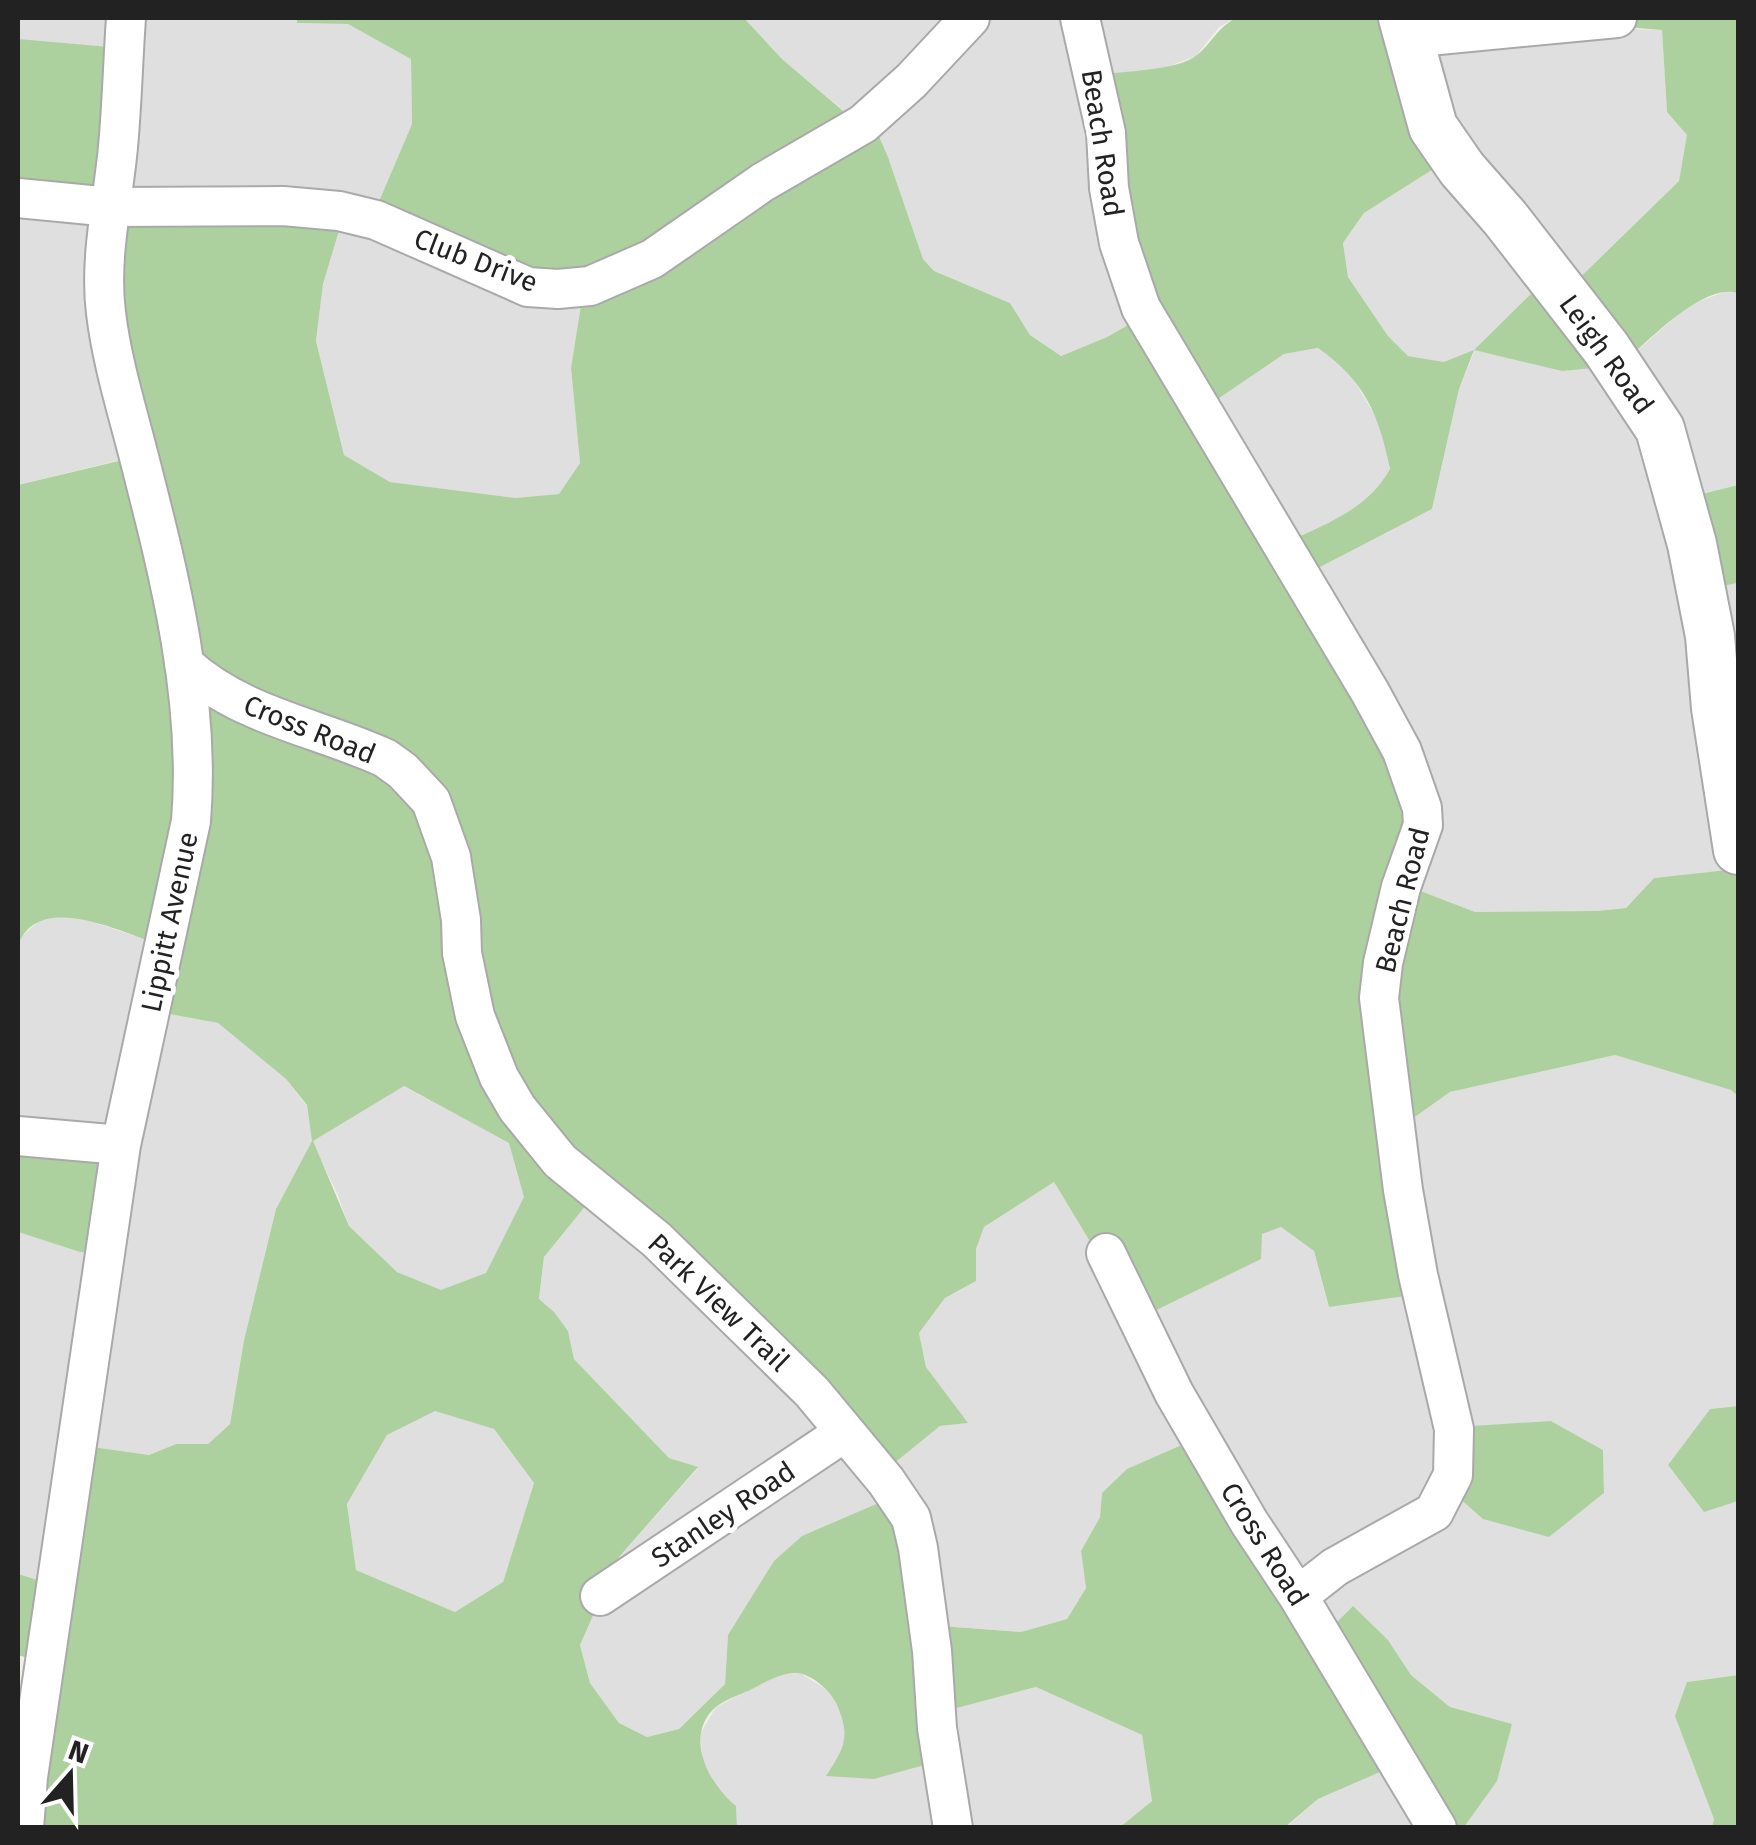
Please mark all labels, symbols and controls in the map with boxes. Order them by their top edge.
street label: Beach Road [1075,67,1130,219]
street label: Club Drive [409,222,542,299]
street label: Leigh Road [1552,288,1661,420]
street label: Cross Road [239,688,381,771]
street label: Beach Road [1368,824,1437,976]
street label: Lippitt Avenue [134,829,205,1015]
street label: Park View Trail [641,1227,796,1378]
street label: Stanley Road [645,1454,801,1574]
street label: Cross Road [1214,1476,1316,1612]
north arrow [20,1725,120,1825]
text: N [64,1733,93,1771]

